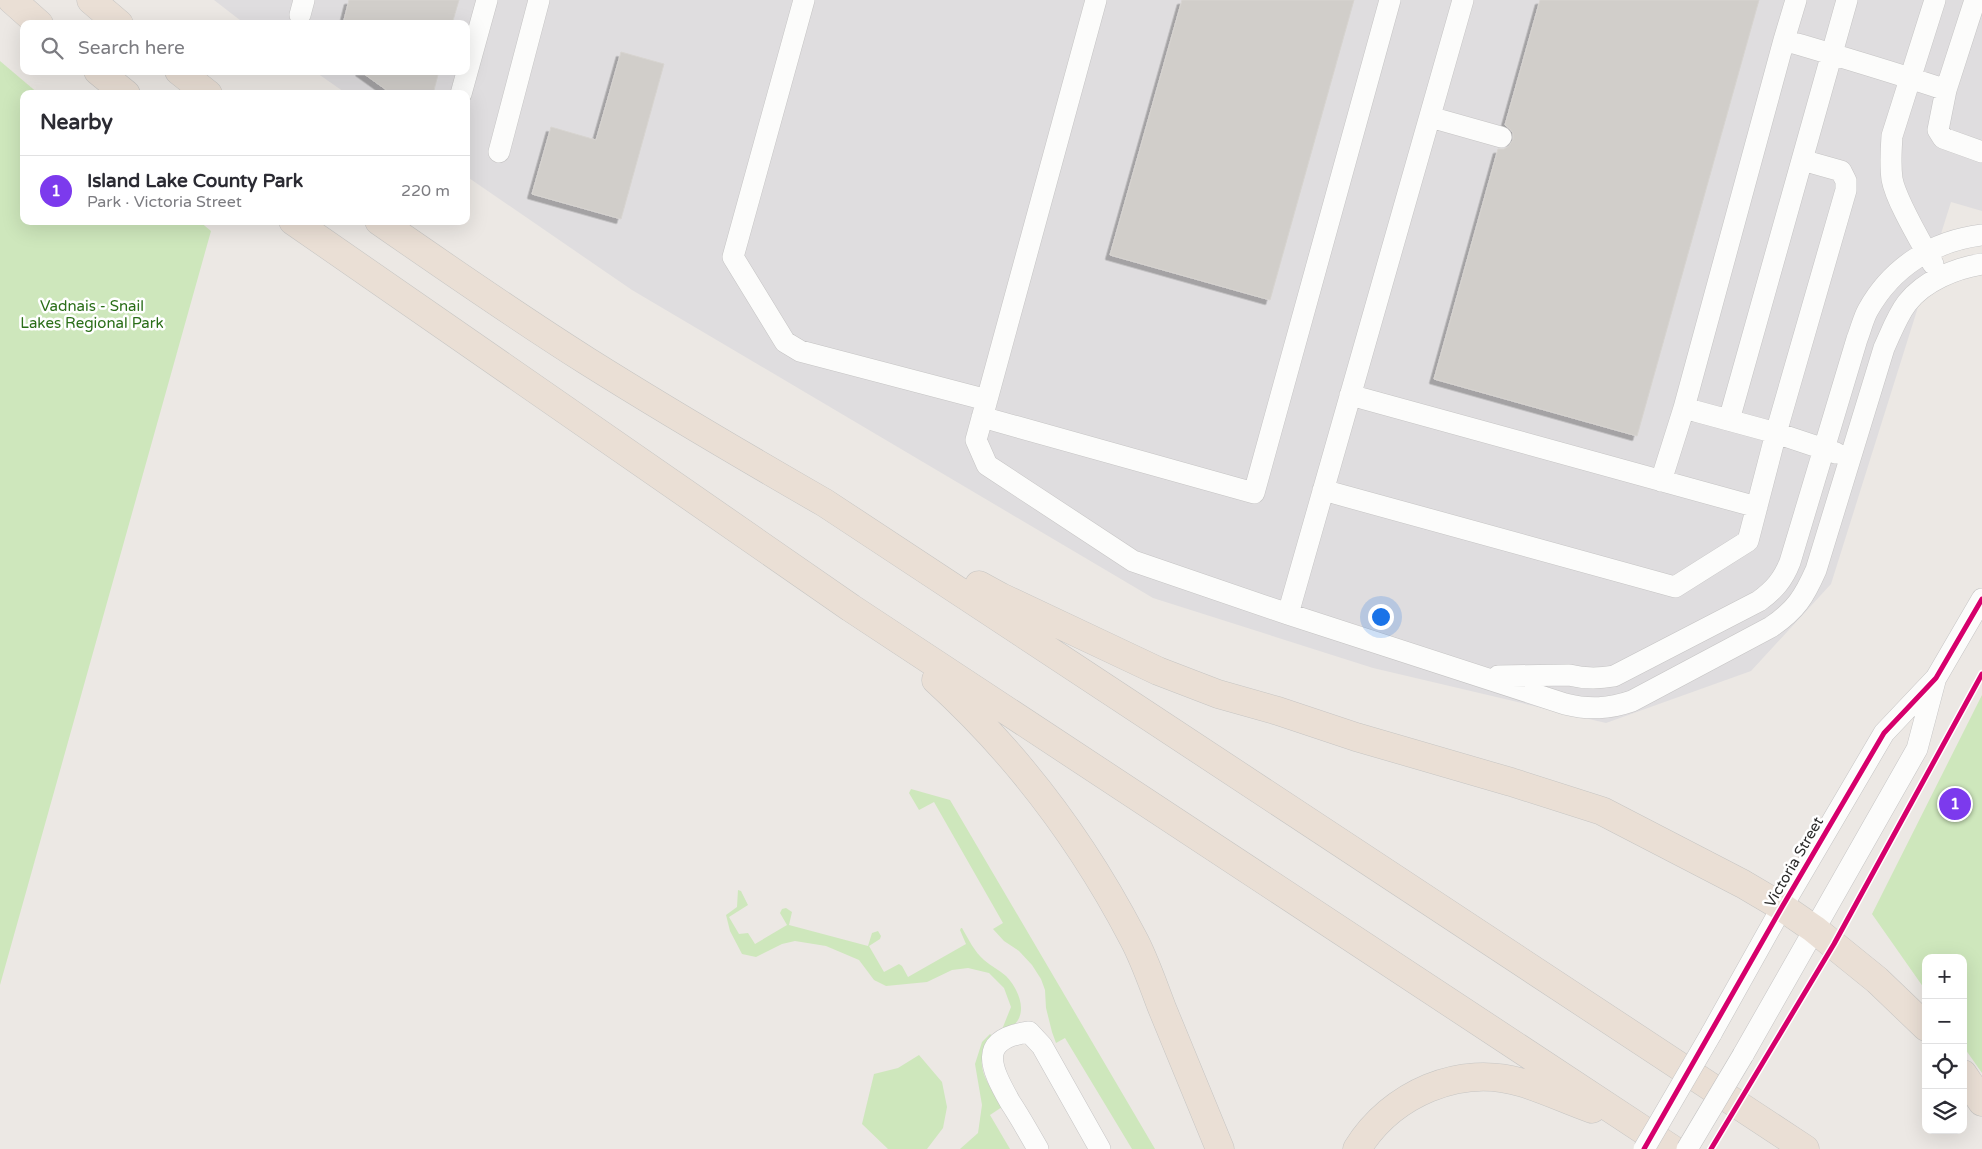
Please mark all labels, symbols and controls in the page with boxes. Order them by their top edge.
search box [20,20,470,75]
icon: search [38,34,66,62]
text: Search here [78,37,185,59]
text: Nearby [40,110,113,135]
text: Island Lake County Park [87,170,303,192]
text: 1 [51,181,61,201]
text: 220 m [401,181,450,201]
text: Park · Victoria Street [87,192,242,212]
park label: Vadnais - Snail Lakes Regional Park [20,297,164,332]
your location [1368,604,1394,630]
pin: 1 [1939,785,1971,823]
street label: Victoria Street [1761,813,1827,910]
map controls [1922,954,1967,1134]
button: + [1922,954,1967,999]
button: − [1922,999,1967,1044]
button: locate [1922,1044,1967,1089]
button: layers [1922,1089,1967,1134]

